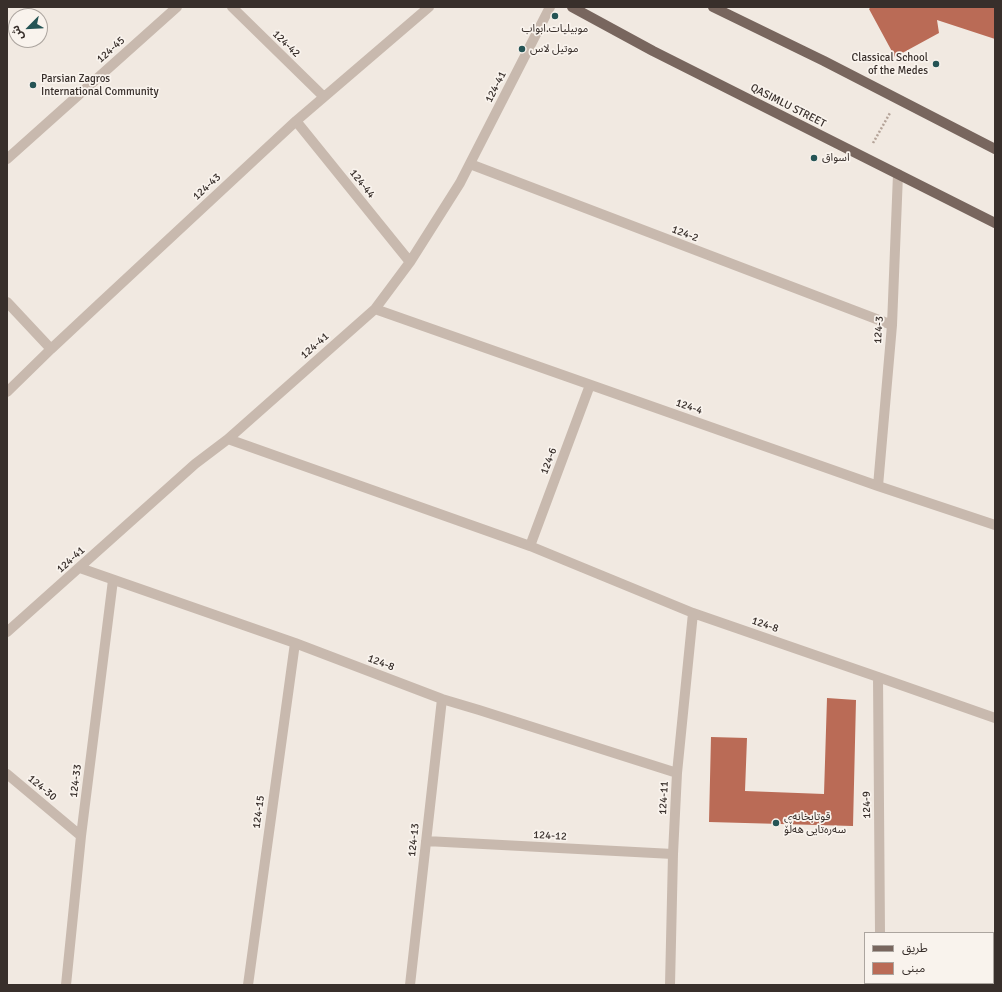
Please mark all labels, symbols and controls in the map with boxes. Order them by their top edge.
north arrow [8,8,48,48]
marker: موبيليات.ابواب [550,11,560,21]
place label: موبيليات.ابواب [522,22,588,36]
text: ش [8,23,27,42]
street label: 124-42 [269,28,303,60]
street label: 124-45 [94,34,128,66]
place label: موتيل لاس [530,42,579,56]
marker: موتيل لاس [517,44,527,54]
place label: Classical School of the Medes [852,51,928,77]
marker: Classical School of the Medes [931,59,941,69]
street label: 124-41 [483,69,509,105]
place label: Parsian Zagros International Community [41,72,159,98]
marker: Parsian Zagros International Community [28,80,38,90]
street label: QASIMLU STREET [748,81,828,131]
place label: اسواق [822,151,850,165]
marker: اسواق [809,153,819,163]
street label: 124-44 [346,167,378,201]
street label: 124-43 [190,171,224,203]
street label: 124-2 [670,223,700,245]
street label: 124-3 [871,316,887,344]
street label: 124-41 [298,330,332,362]
street label: 124-4 [674,396,704,418]
street label: 124-6 [538,446,560,476]
street label: 124-41 [54,544,88,576]
street label: 124-8 [750,614,780,636]
street label: 124-8 [366,652,396,674]
street label: 124-33 [67,764,85,798]
street label: 124-30 [25,772,59,804]
street label: 124-11 [657,781,671,815]
street label: 124-9 [860,791,874,819]
street label: 124-15 [250,794,268,830]
place label: قوتابخانەی سەرەتایی هەڵۆ [784,810,846,836]
marker: قوتابخانەی سەرەتایی هەڵۆ [771,818,781,828]
street label: 124-13 [406,823,422,857]
street label: 124-12 [533,829,567,843]
legend [864,932,994,984]
text: طريق [902,941,928,956]
text: مبنى [902,961,925,976]

